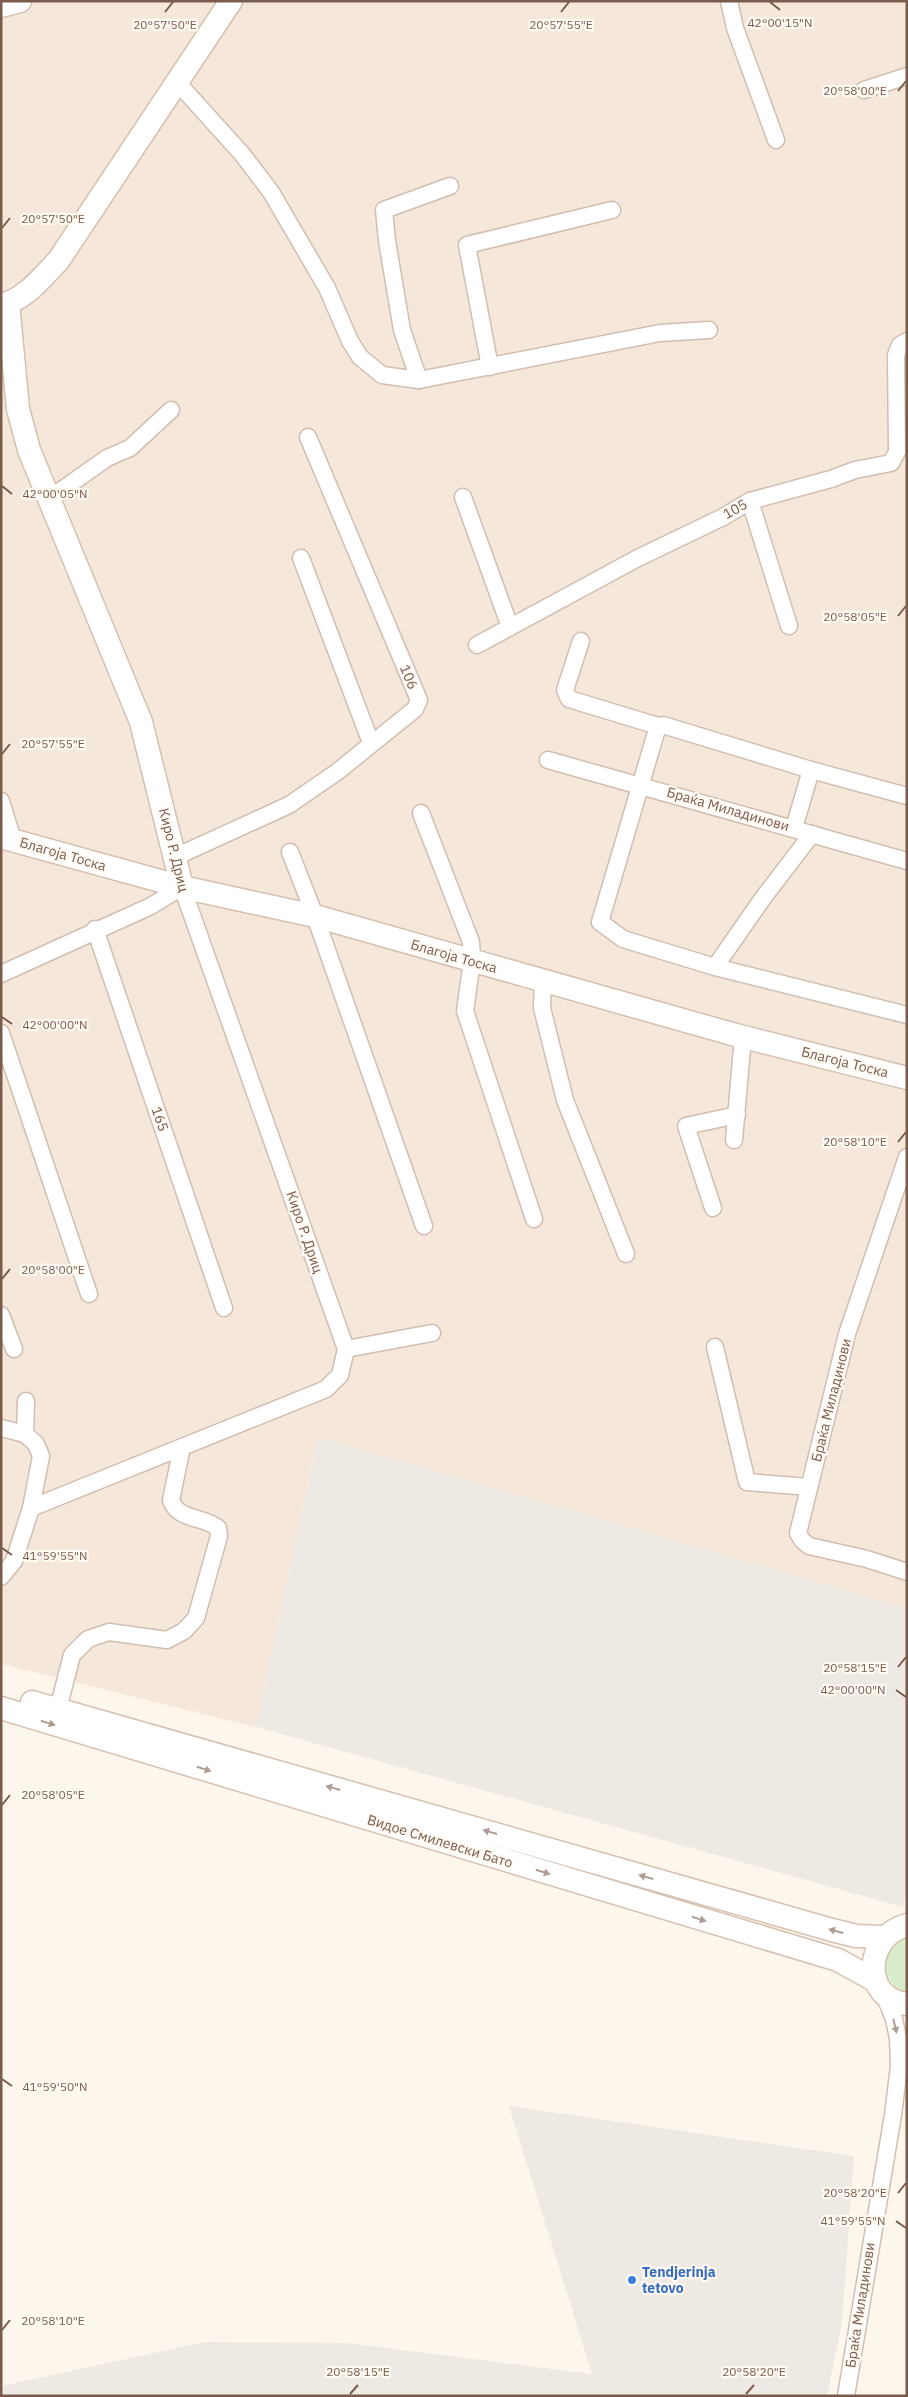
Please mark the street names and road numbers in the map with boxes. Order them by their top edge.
street label: 105 [720,495,750,523]
street label: 106 [396,662,422,692]
street label: Браќа Миладинови [665,783,791,835]
street label: Киро Р. Дриц [155,806,193,894]
street label: Благоја Тоска [18,833,109,875]
street label: Благоја Тоска [409,935,500,977]
street label: Благоја Тоска [800,1042,891,1082]
street label: 165 [147,1104,173,1134]
street label: Киро Р. Дриц [283,1189,328,1276]
street label: Браќа Миладинови [807,1336,855,1464]
street label: Видое Смилевски Бато [365,1810,515,1872]
street label: Браќа Миладинови [841,2241,879,2369]

